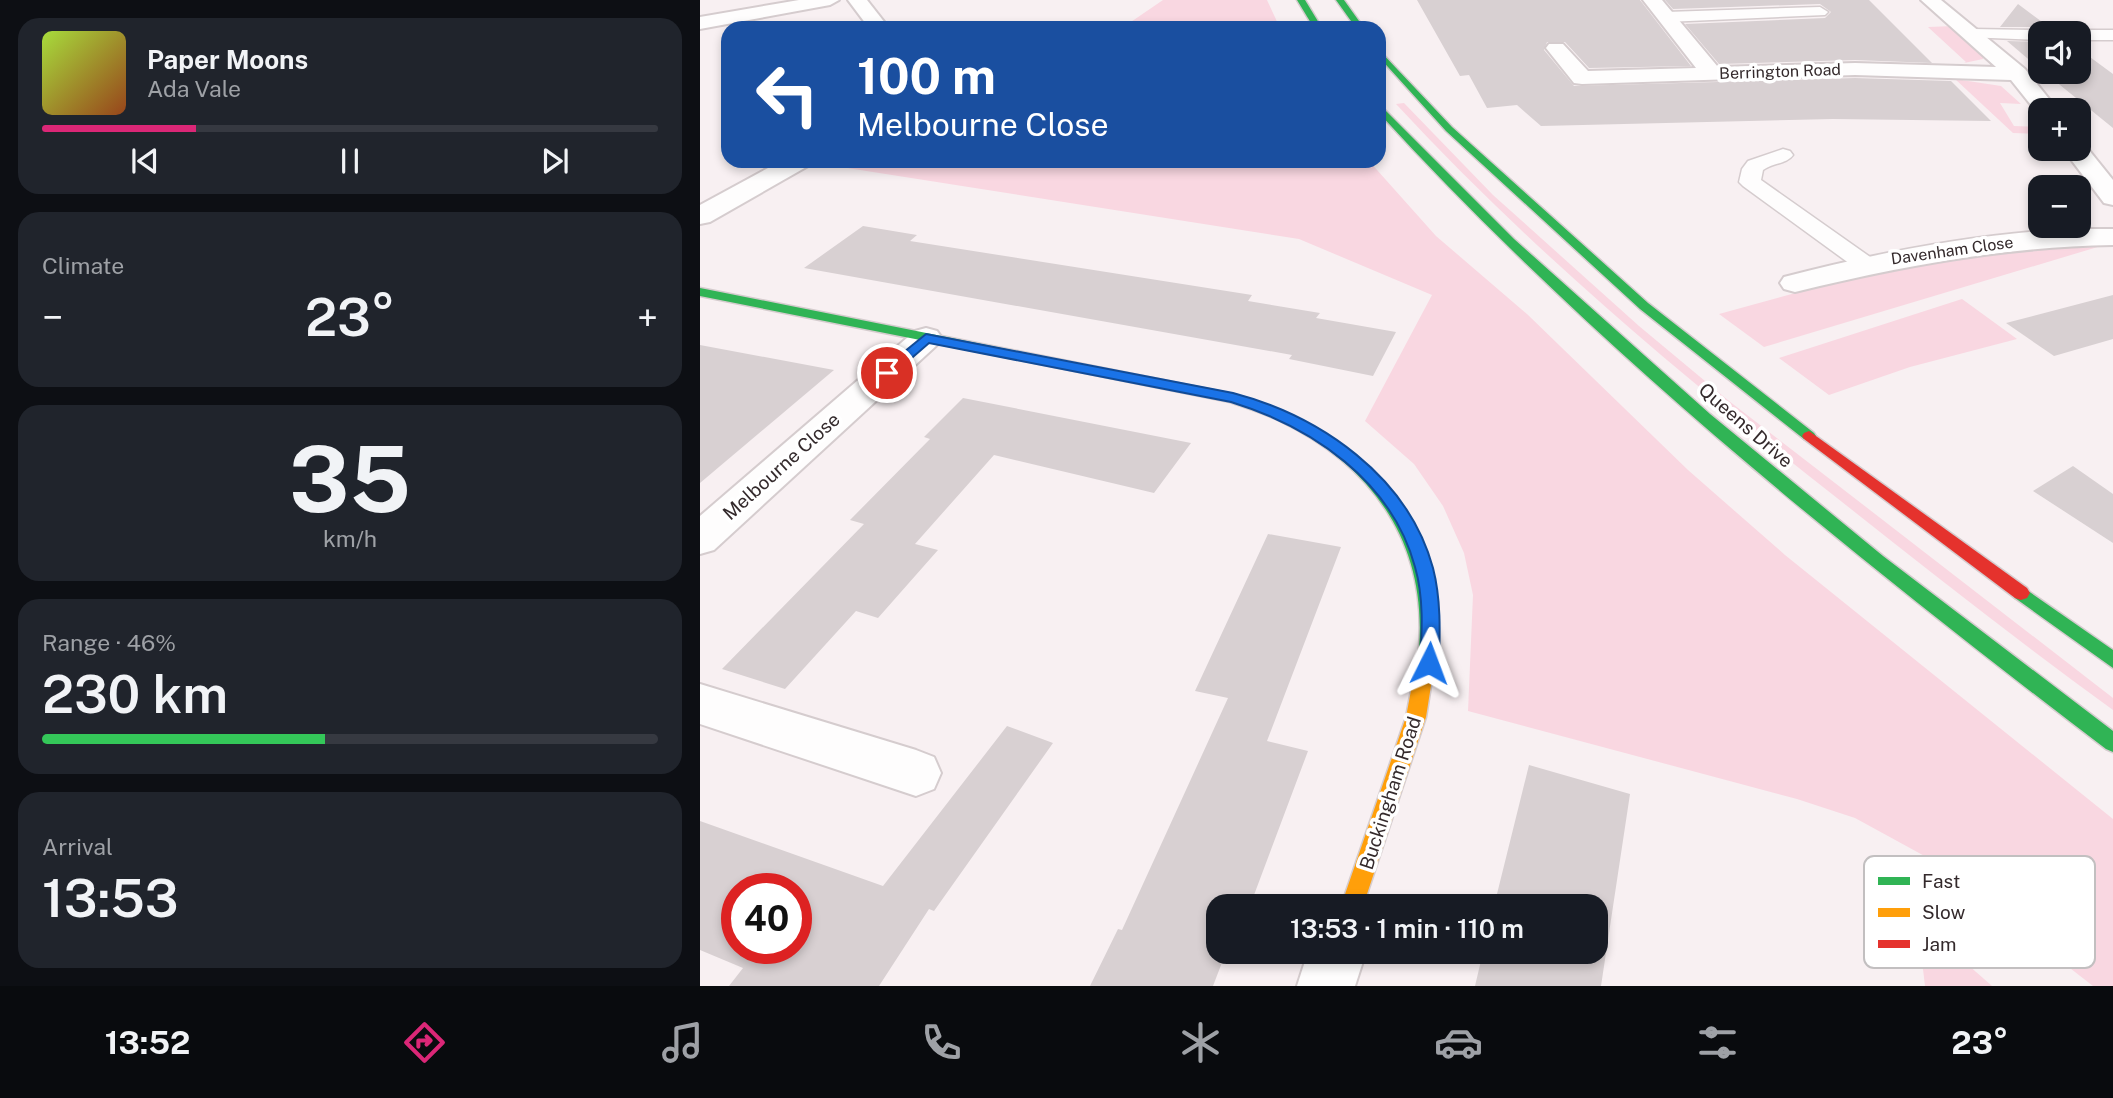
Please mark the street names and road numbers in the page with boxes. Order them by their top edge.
street label: Berrington Road [1719,60,1841,83]
street label: Davenham Close [1890,233,2014,268]
street label: Queens Drive [1695,378,1797,472]
street label: Melbourne Close [718,408,844,524]
street label: Buckingham Road [1355,714,1425,872]

